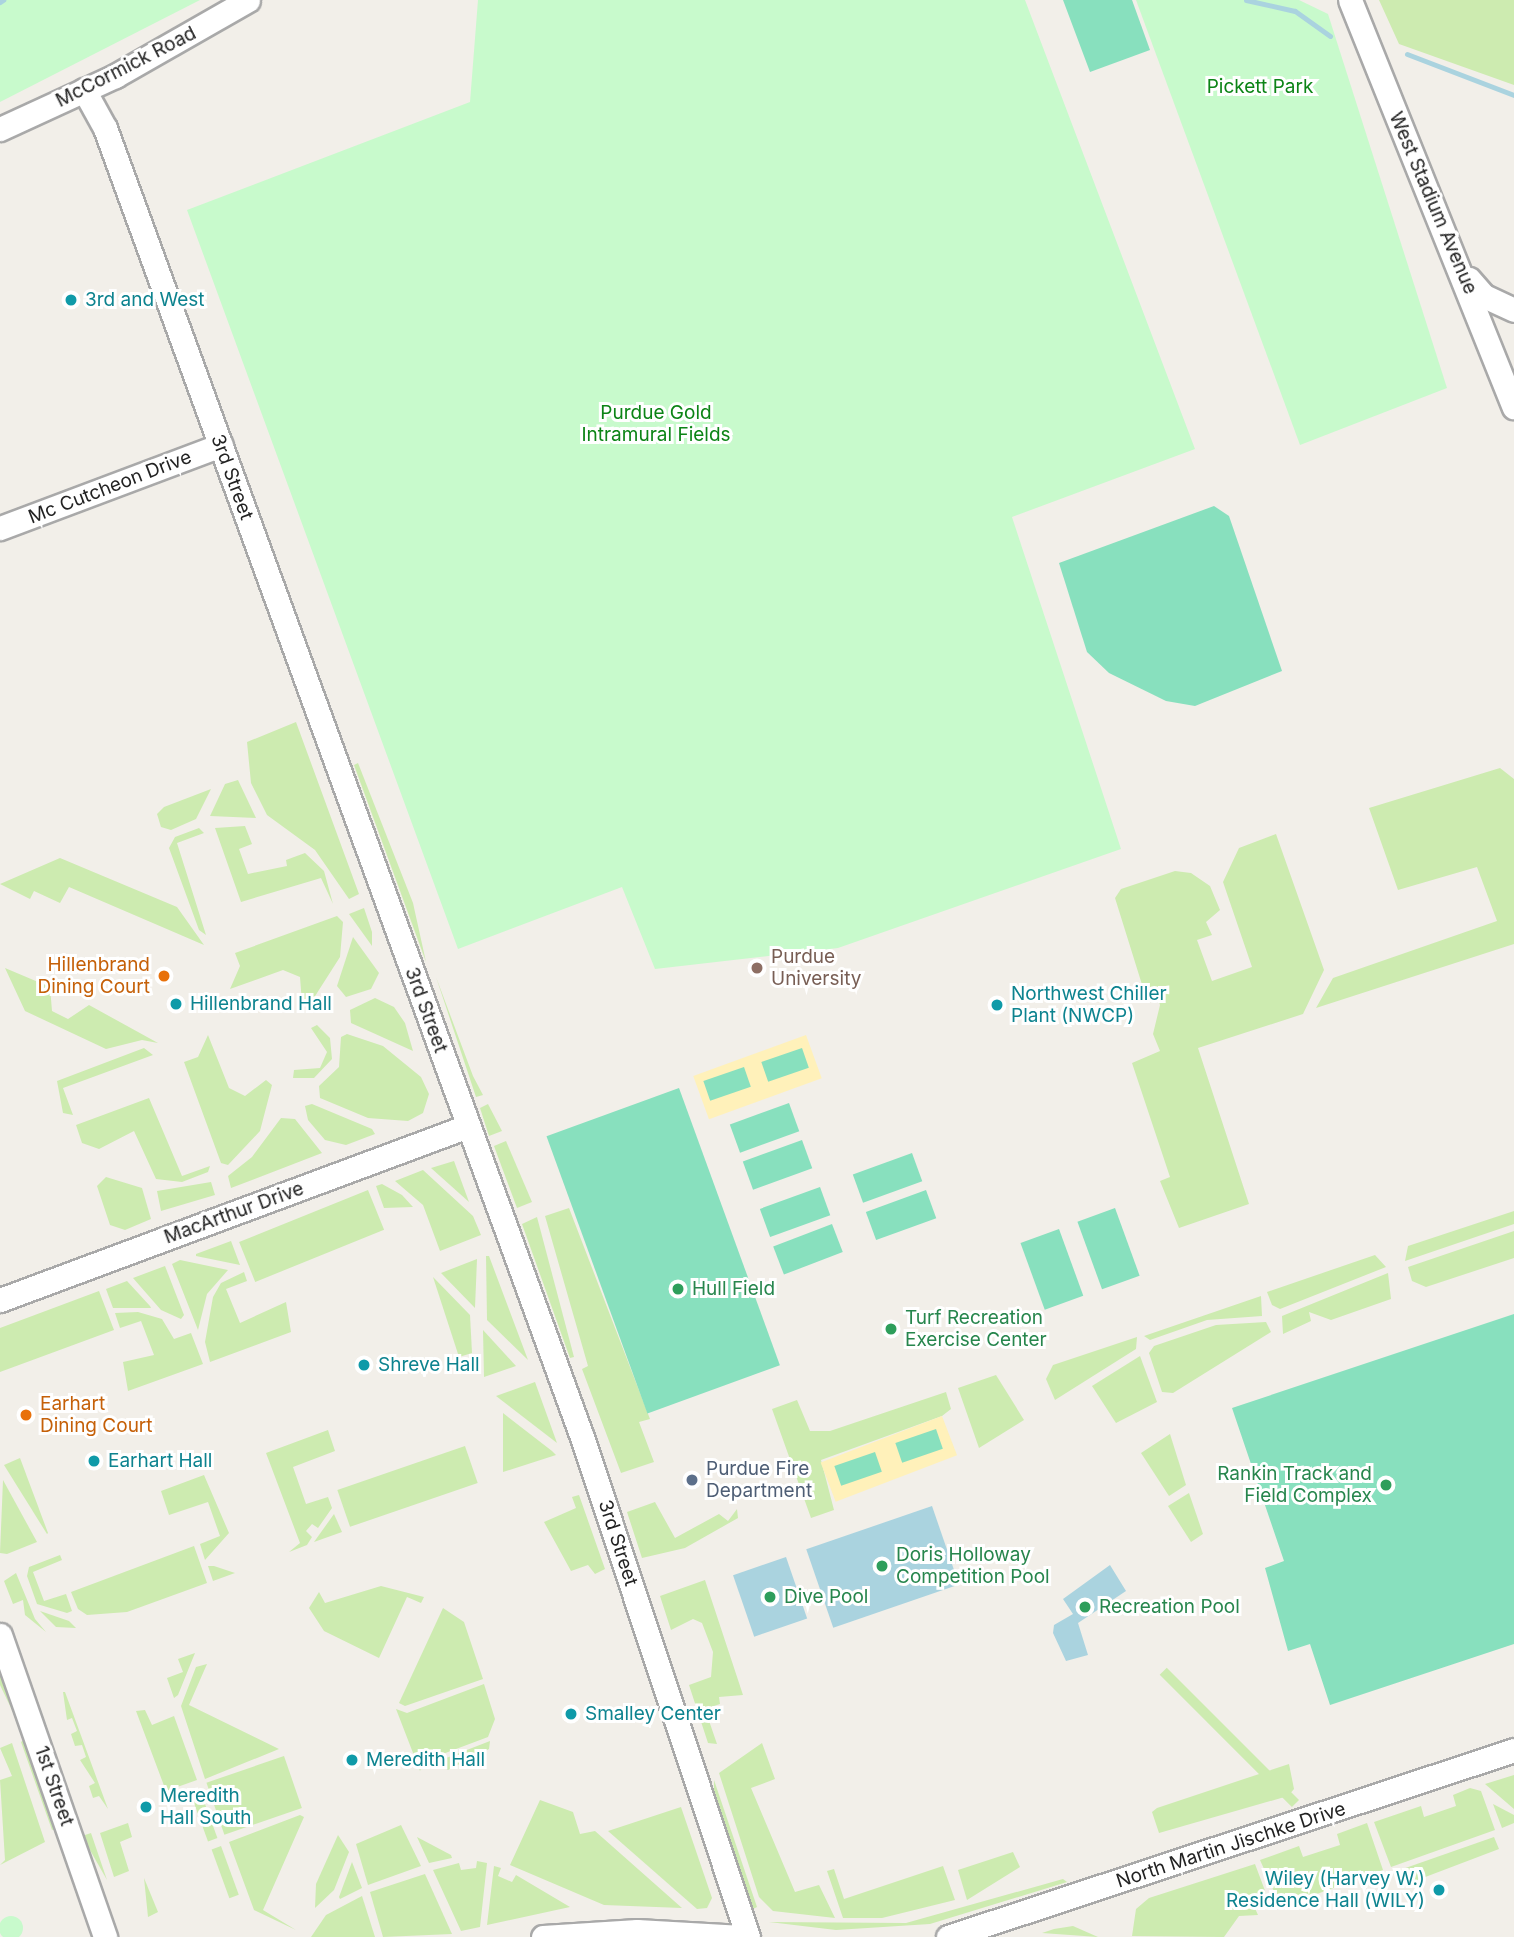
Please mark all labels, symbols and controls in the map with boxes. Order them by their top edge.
street label: McCormick Road [52,22,200,112]
park label: Pickett Park [1207,76,1313,98]
street label: West Stadium Avenue [1384,108,1482,298]
place label: 3rd and West [85,289,205,311]
marker: 3rd and West [63,292,79,308]
park label: Purdue Gold Intramural Fields [581,402,731,446]
street label: 3rd Street [206,431,258,523]
street label: Mc Cutcheon Drive [25,445,195,529]
place label: Purdue University [771,946,861,990]
place label: Hillenbrand Dining Court [37,954,150,998]
marker: Purdue University [749,960,765,976]
street label: 3rd Street [400,964,452,1056]
marker: Hillenbrand Dining Court [156,968,172,984]
place label: Northwest Chiller Plant (NWCP) [1011,983,1167,1027]
place label: Hillenbrand Hall [190,993,332,1015]
marker: Hillenbrand Hall [168,996,184,1012]
marker: Northwest Chiller Plant (NWCP) [989,997,1005,1013]
street label: MacArthur Drive [161,1177,307,1249]
place label: Hull Field [692,1278,775,1300]
marker: Hull Field [670,1281,686,1297]
place label: Turf Recreation Exercise Center [905,1307,1047,1351]
marker: Turf Recreation Exercise Center [883,1321,899,1337]
place label: Shreve Hall [378,1354,480,1376]
marker: Shreve Hall [356,1357,372,1373]
place label: Earhart Dining Court [40,1393,153,1437]
marker: Earhart Dining Court [18,1407,34,1423]
place label: Earhart Hall [108,1450,212,1472]
marker: Earhart Hall [86,1453,102,1469]
place label: Purdue Fire Department [706,1458,812,1502]
place label: Rankin Track and Field Complex [1217,1463,1372,1507]
marker: Purdue Fire Department [684,1472,700,1488]
marker: Rankin Track and Field Complex [1378,1477,1394,1493]
street label: 3rd Street [593,1497,643,1589]
place label: Doris Holloway Competition Pool [896,1544,1050,1588]
marker: Doris Holloway Competition Pool [874,1558,890,1574]
place label: Dive Pool [784,1586,868,1608]
marker: Dive Pool [762,1589,778,1605]
place label: Recreation Pool [1099,1596,1240,1618]
marker: Recreation Pool [1077,1599,1093,1615]
place label: Smalley Center [585,1703,721,1725]
marker: Smalley Center [563,1706,579,1722]
street label: 1st Street [30,1743,78,1829]
place label: Meredith Hall [366,1749,485,1771]
marker: Meredith Hall [344,1752,360,1768]
place label: Meredith Hall South [160,1785,252,1829]
street label: North Martin Jischke Drive [1113,1797,1349,1893]
marker: Meredith Hall South [138,1799,154,1815]
place label: Wiley (Harvey W.) Residence Hall (WILY) [1226,1868,1425,1912]
marker: Wiley (Harvey W.) Residence Hall (WILY) [1431,1882,1447,1898]

